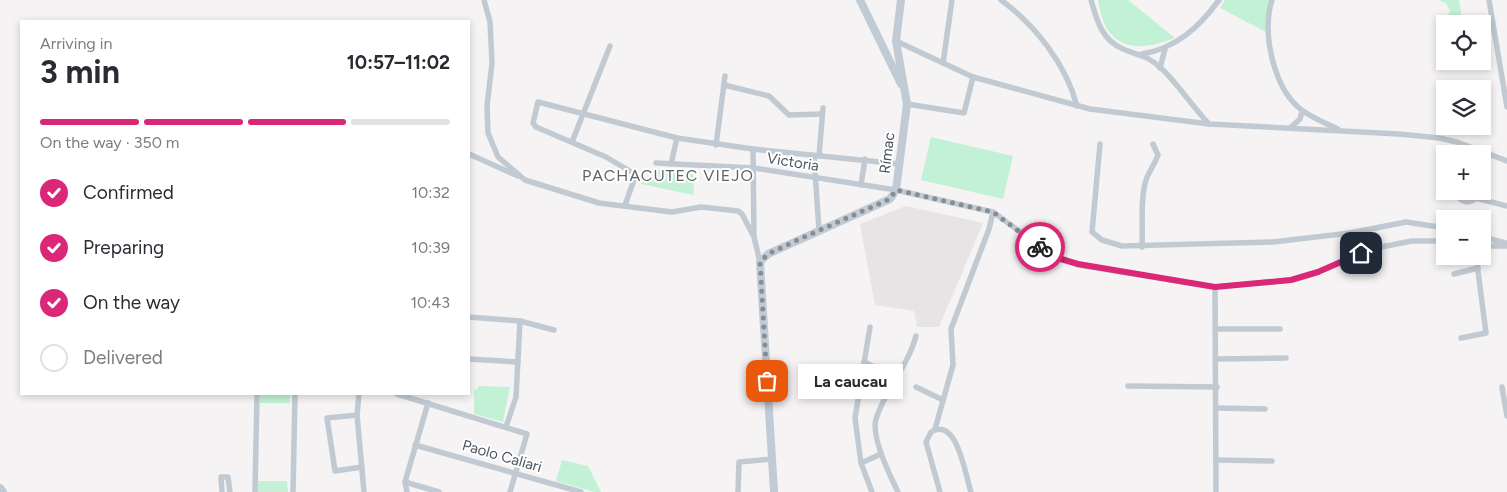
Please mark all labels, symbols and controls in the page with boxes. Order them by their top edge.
map controls [1436,15,1491,265]
button: locate [1436,15,1491,70]
text: Arriving in [40,34,112,53]
text: 10:57–11:02 [347,51,450,74]
text: 3 min [40,53,120,91]
button: layers [1436,80,1491,135]
street label: Rímac [876,131,898,175]
text: On the way · 350 m [40,133,179,152]
button: + [1436,145,1491,200]
street label: Victoria [766,149,820,175]
district label: PACHACUTEC VIEJO [582,166,754,185]
icon: check [40,179,68,207]
text: Confirmed [83,181,174,204]
text: 10:32 [411,183,450,202]
button: − [1436,210,1491,265]
courier [1015,222,1065,272]
pin [1340,232,1382,274]
icon: bike [1026,233,1054,261]
icon: check [40,234,68,262]
text: Preparing [83,236,164,259]
text: 10:39 [411,238,450,257]
icon: home [1347,239,1375,267]
icon: check [40,289,68,317]
text: On the way [83,291,180,314]
text: 10:43 [410,293,450,312]
text: Delivered [83,346,163,369]
pin [746,360,788,402]
callout: La caucau [797,364,902,398]
icon: bag [753,367,781,395]
text: La caucau [814,372,887,391]
street label: Paolo Caliari [460,436,544,476]

